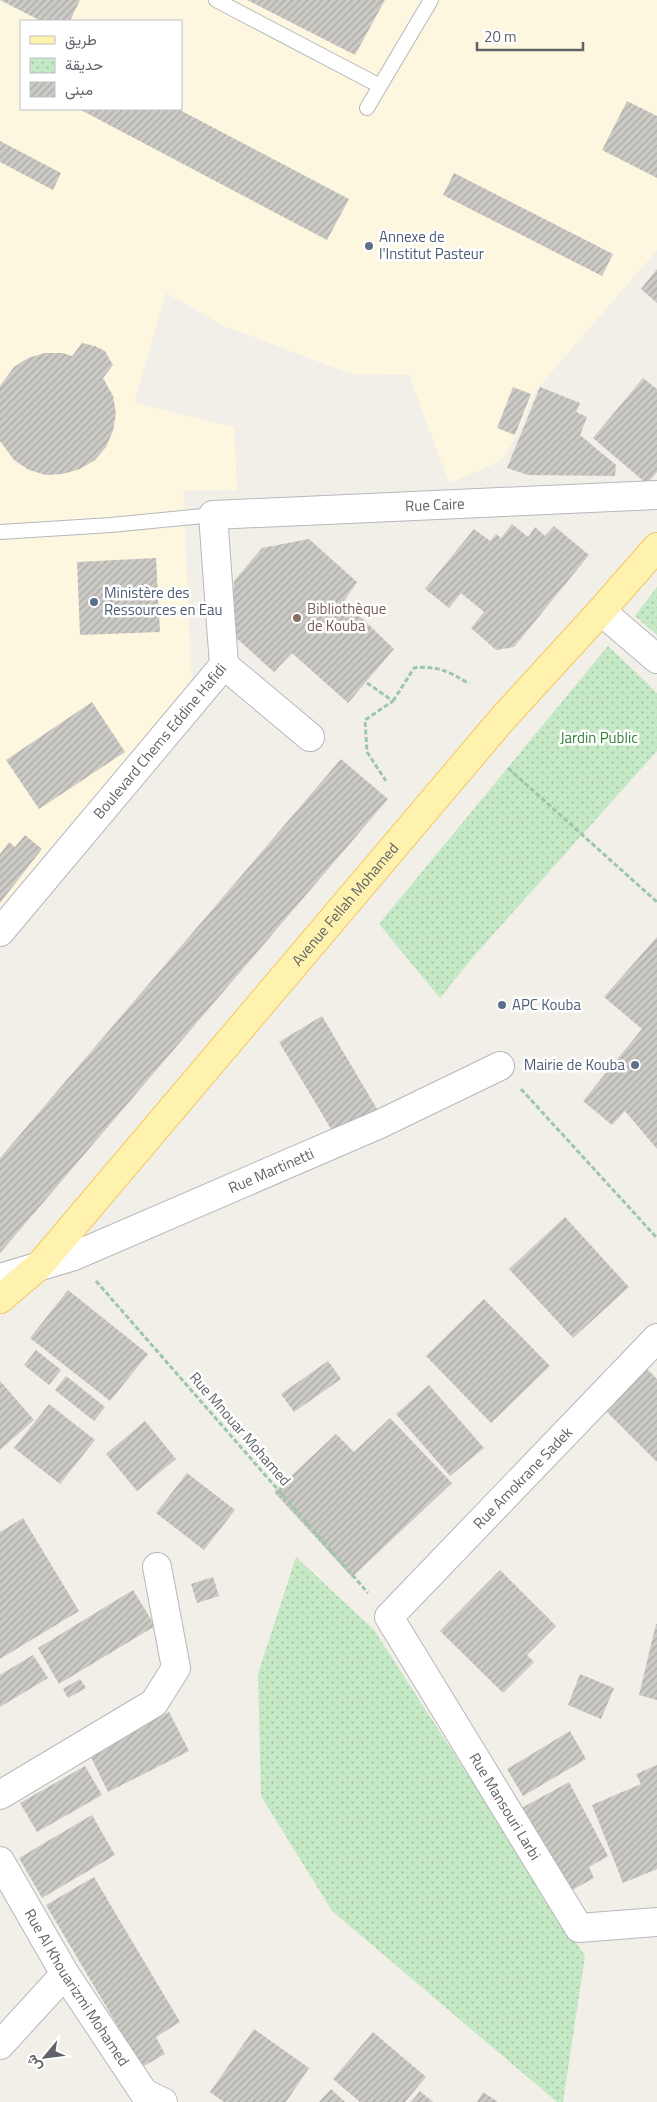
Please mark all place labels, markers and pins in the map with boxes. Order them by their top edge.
place label: Annexe de l'Institut Pasteur [379,225,484,265]
marker: Annexe de l'Institut Pasteur [363,240,375,252]
place label: Ministère des Ressources en Eau [104,581,223,621]
marker: Ministère des Ressources en Eau [88,596,100,608]
place label: Bibliothèque de Kouba [307,597,386,637]
marker: Bibliothèque de Kouba [291,612,303,624]
place label: APC Kouba [512,993,581,1016]
marker: APC Kouba [496,999,508,1011]
place label: Mairie de Kouba [524,1053,625,1076]
marker: Mairie de Kouba [629,1059,641,1071]

